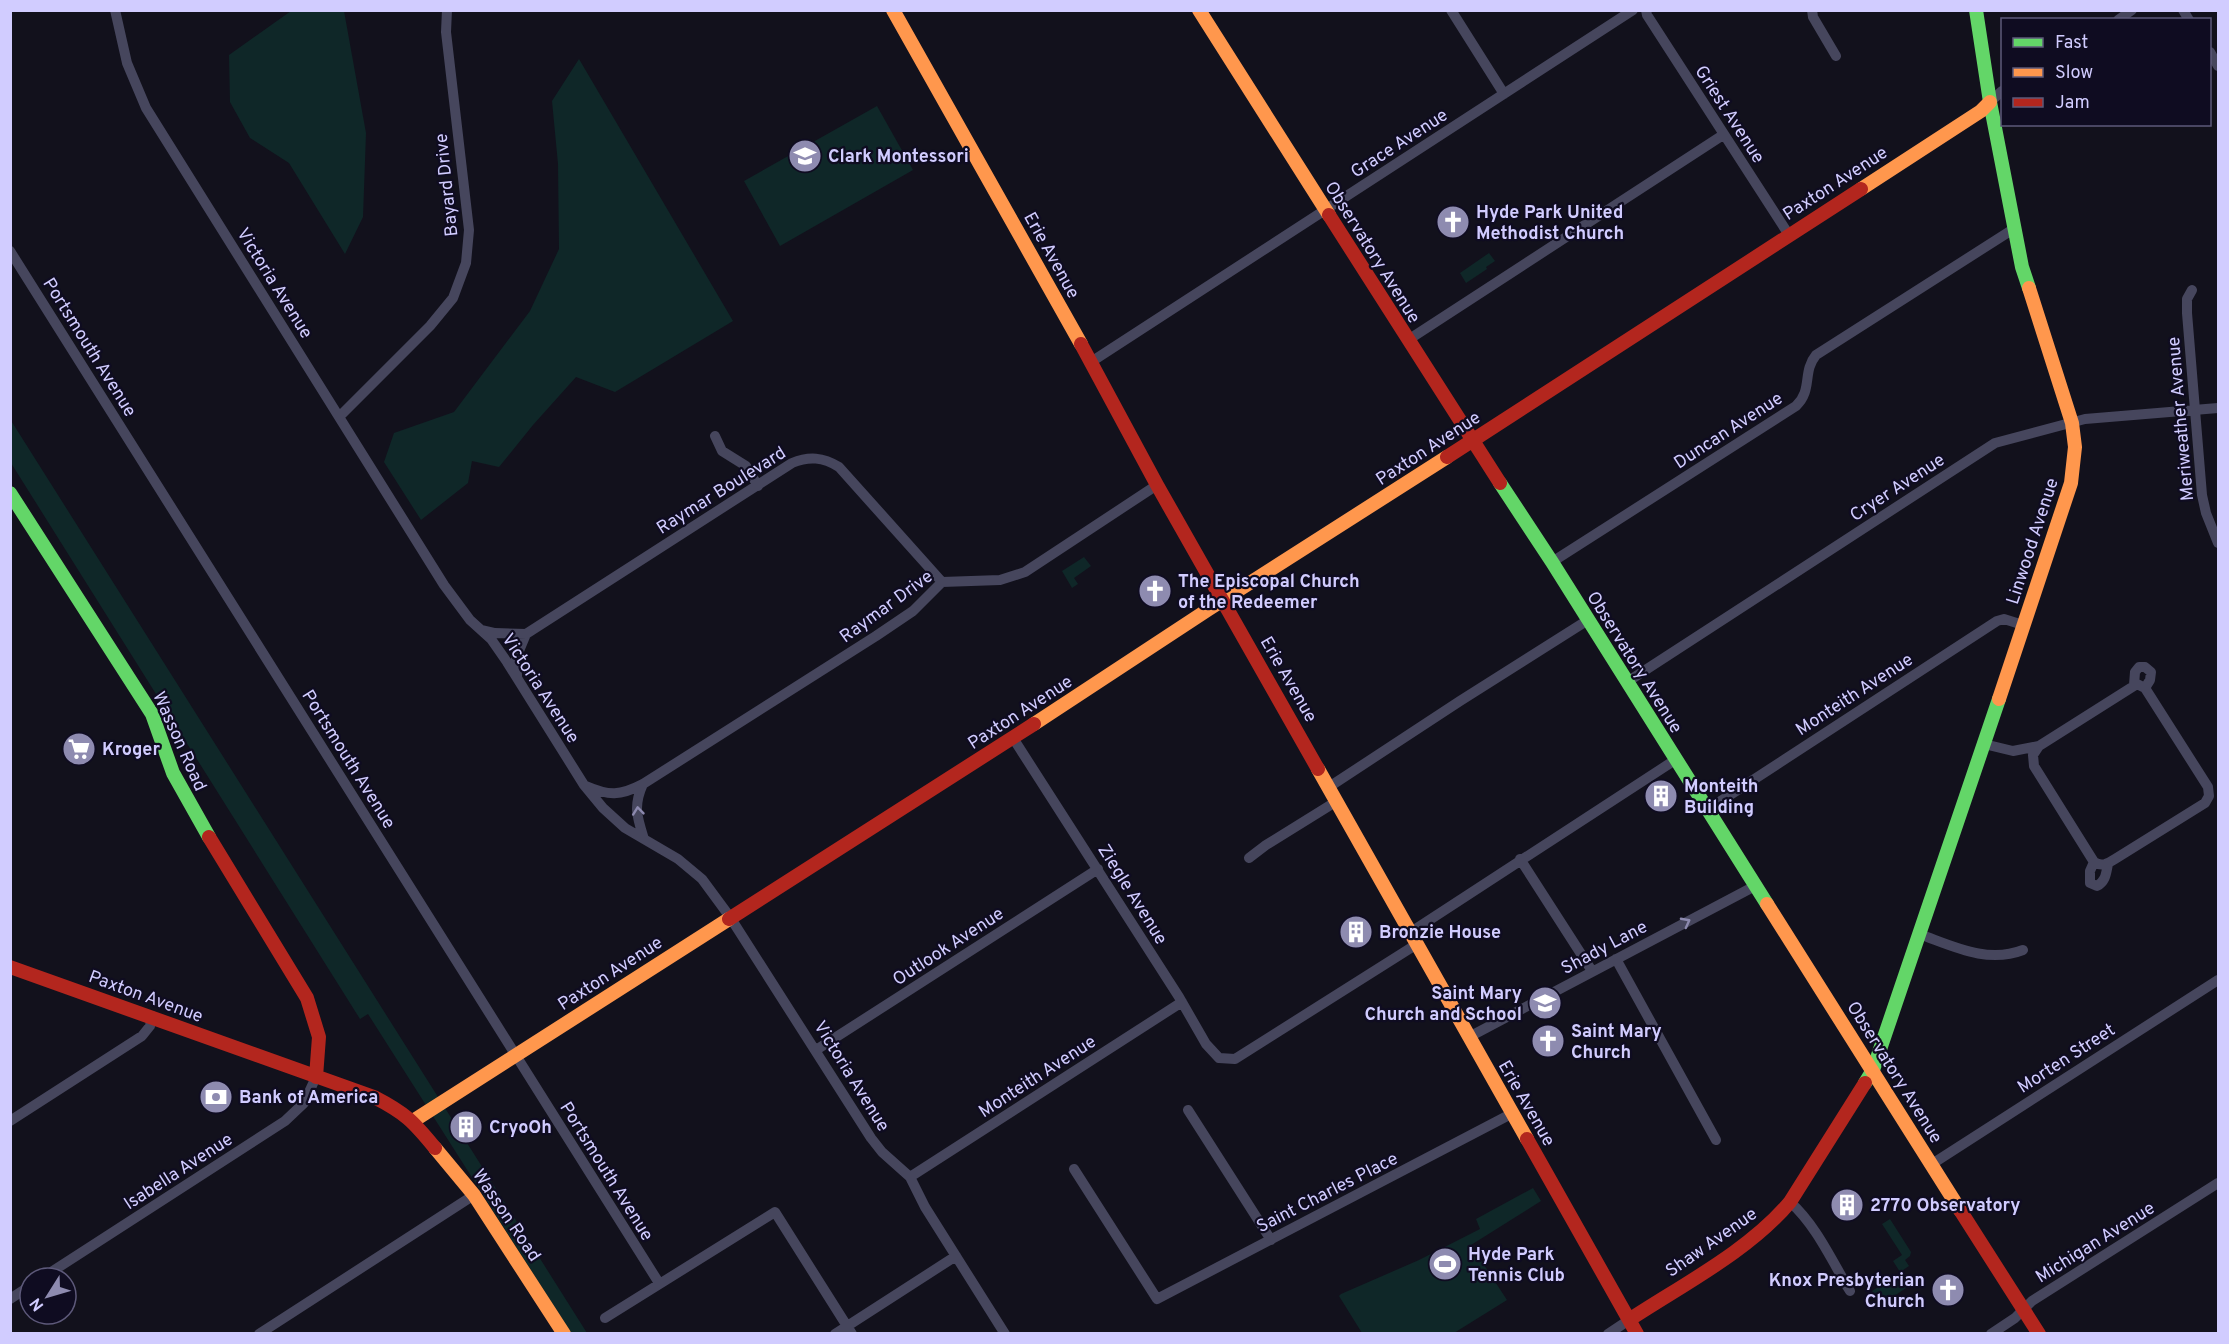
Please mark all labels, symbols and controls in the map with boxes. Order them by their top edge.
legend [2001,18,2211,126]
text: Fast [2055,32,2088,55]
street label: Griest Avenue [1689,62,1769,168]
text: Slow [2055,62,2093,85]
text: Jam [2055,92,2090,115]
street label: Grace Avenue [1347,104,1453,184]
street label: Bayard Drive [431,132,464,238]
school or university icon: Clark Montessori [787,138,823,174]
street label: Paxton Avenue [1779,142,1893,227]
place label: Clark Montessori [828,146,969,169]
street label: Observatory Avenue [1319,177,1425,328]
place label: Hyde Park United Methodist Church [1476,202,1624,246]
church icon: Hyde Park United Methodist Church [1435,204,1471,240]
street label: Erie Avenue [1017,208,1084,303]
street label: Victoria Avenue [230,224,317,343]
street label: Portsmouth Avenue [37,274,141,422]
street label: Meriweather Avenue [2163,336,2200,502]
street label: Duncan Avenue [1670,387,1788,475]
street label: Paxton Avenue [1372,407,1486,492]
street label: Raymar Boulevard [653,442,791,540]
street label: Cryer Avenue [1846,449,1950,528]
street label: Linwood Avenue [2002,475,2065,608]
street label: Raymar Drive [836,566,938,649]
place label: The Episcopal Church of the Redeemer [1178,571,1360,615]
church icon: The Episcopal Church of the Redeemer [1137,573,1173,609]
street label: Observatory Avenue [1581,587,1687,738]
street label: Victoria Avenue [496,630,584,748]
street label: Erie Avenue [1254,633,1322,727]
street label: Monteith Avenue [1792,649,1918,742]
street label: Paxton Avenue [964,671,1078,756]
street label: Portsmouth Avenue [296,686,400,834]
street label: Wasson Road [146,688,211,795]
supermarket icon: Kroger [61,731,97,767]
place label: Kroger [102,739,160,762]
place label: Monteith Building [1684,776,1758,820]
building icon: Monteith Building [1643,778,1679,814]
one-way arrow [632,806,645,816]
street label: Ziegle Avenue [1092,840,1172,949]
street label: Outlook Avenue [889,903,1009,992]
building icon: Bronzie House [1338,914,1374,950]
street label: Shady Lane [1558,916,1652,981]
one-way arrow [1680,918,1691,929]
place label: Bronzie House [1379,922,1501,945]
street label: Paxton Avenue [554,932,668,1017]
street label: Paxton Avenue [85,966,206,1029]
place label: Saint Mary Church and School [1365,983,1522,1027]
school or university icon: Saint Mary Church and School [1527,985,1563,1021]
street label: Observatory Avenue [1841,997,1947,1148]
street label: Victoria Avenue [807,1017,894,1136]
street label: Morten Street [2014,1019,2120,1099]
place label: Saint Mary Church [1571,1021,1662,1065]
church icon: Saint Mary Church [1530,1023,1566,1059]
street label: Monteith Avenue [975,1031,1101,1124]
street label: Erie Avenue [1492,1057,1560,1151]
bank icon: Bank of America [198,1079,234,1115]
place label: Bank of America [239,1087,378,1110]
street label: Portsmouth Avenue [554,1098,658,1246]
building icon: CryoOh [448,1109,484,1145]
place label: CryoOh [489,1117,552,1140]
street label: Isabella Avenue [120,1129,238,1216]
street label: Saint Charles Place [1253,1148,1402,1239]
street label: Wasson Road [466,1165,545,1267]
building icon: 2770 Observatory [1829,1187,1865,1223]
place label: 2770 Observatory [1870,1195,2020,1218]
street label: Michigan Avenue [2032,1197,2160,1289]
street label: Shaw Avenue [1661,1203,1762,1283]
place label: Hyde Park Tennis Club [1468,1244,1565,1288]
sports icon: Hyde Park Tennis Club [1427,1246,1463,1282]
north arrow [18,1266,78,1326]
place label: Knox Presbyterian Church [1769,1270,1925,1314]
church icon: Knox Presbyterian Church [1930,1272,1966,1308]
text: N [26,1293,49,1314]

